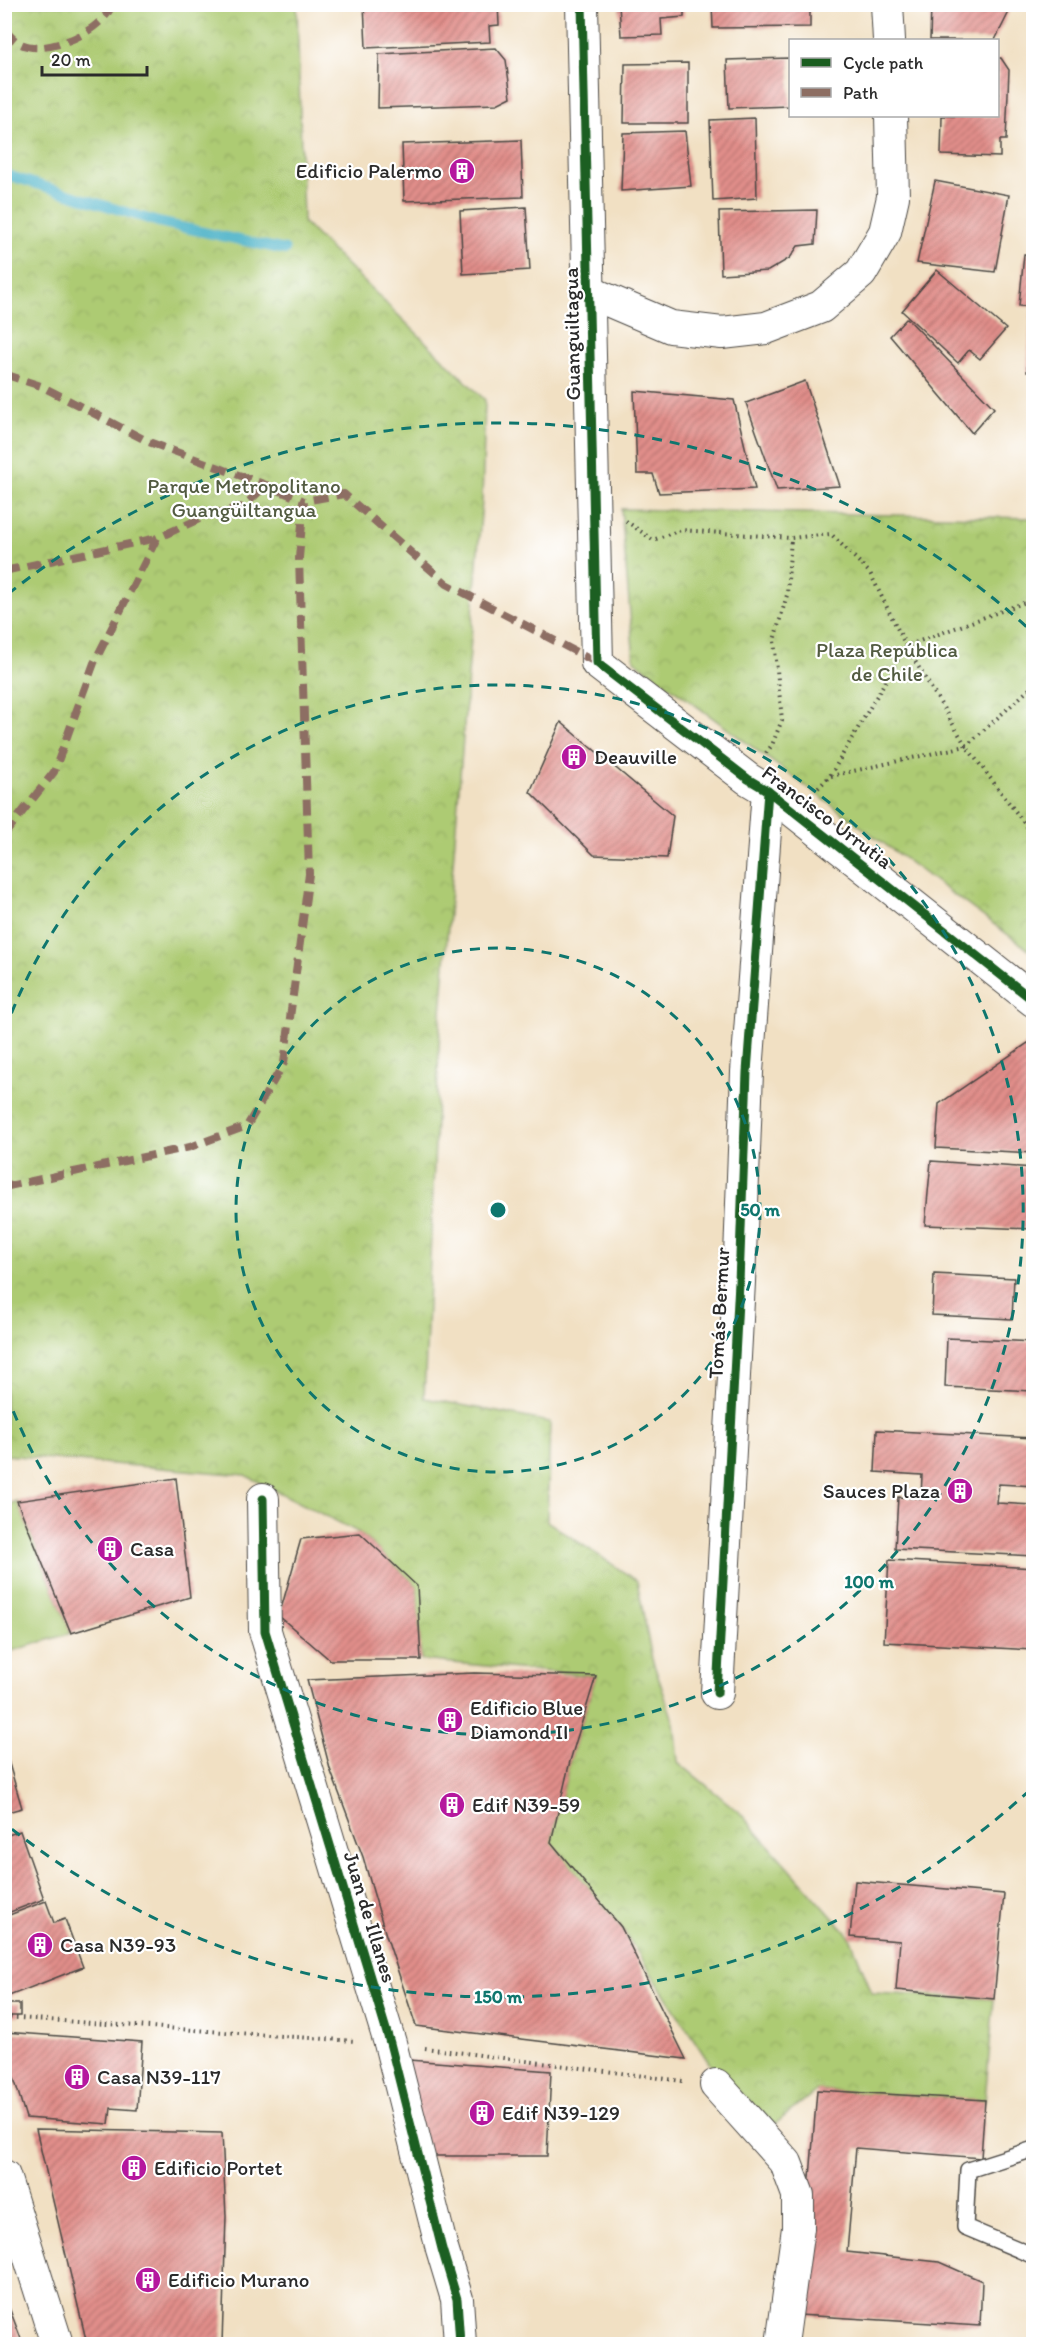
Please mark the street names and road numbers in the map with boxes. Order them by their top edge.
street label: Guanguiltagua [558,267,585,401]
street label: Francisco Urrutia [757,759,898,874]
street label: Tomás Bermur [703,1246,734,1380]
street label: Juan de Illanes [339,1848,402,1986]

